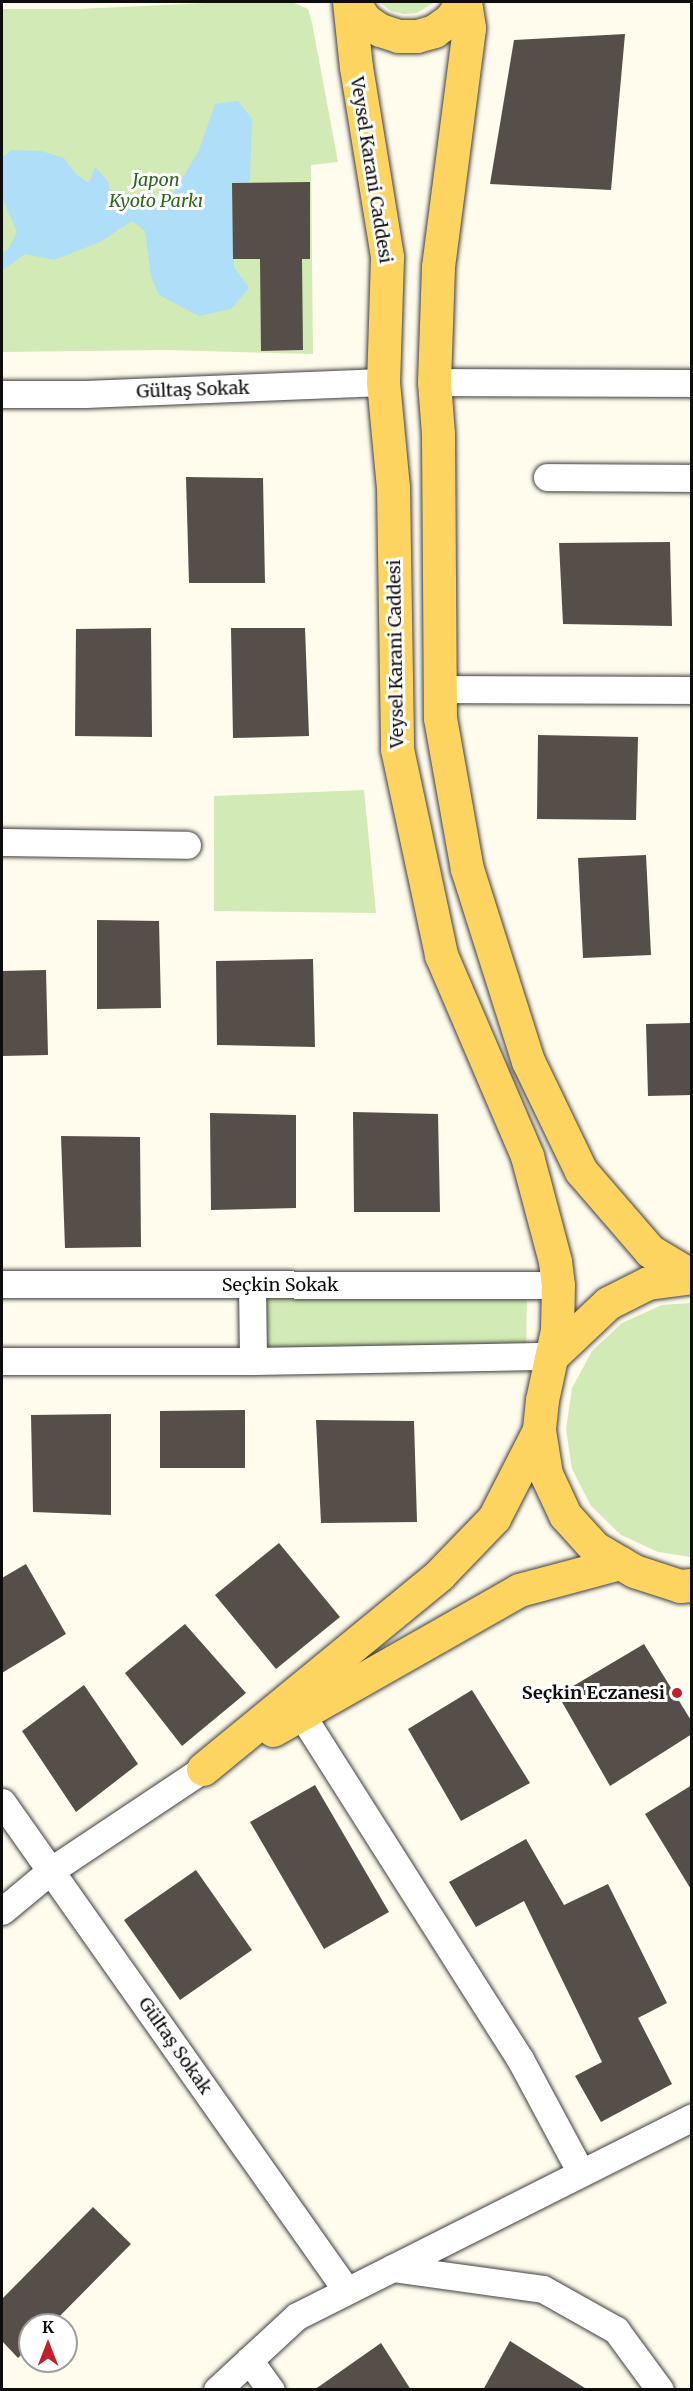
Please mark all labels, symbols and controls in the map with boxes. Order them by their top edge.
street label: Veysel Karani Caddesi [346,75,396,265]
park label: Japon Kyoto Parkı [109,170,203,213]
street label: Gültaş Sokak [136,377,250,403]
street label: Veysel Karani Caddesi [384,560,408,748]
street label: Seçkin Sokak [222,1274,338,1296]
place label: Seçkin Eczanesi [522,1682,665,1704]
marker: Seçkin Eczanesi [670,1686,684,1700]
street label: Gültaş Sokak [134,1993,216,2099]
north arrow [18,2313,78,2373]
text: K [42,2317,54,2337]

